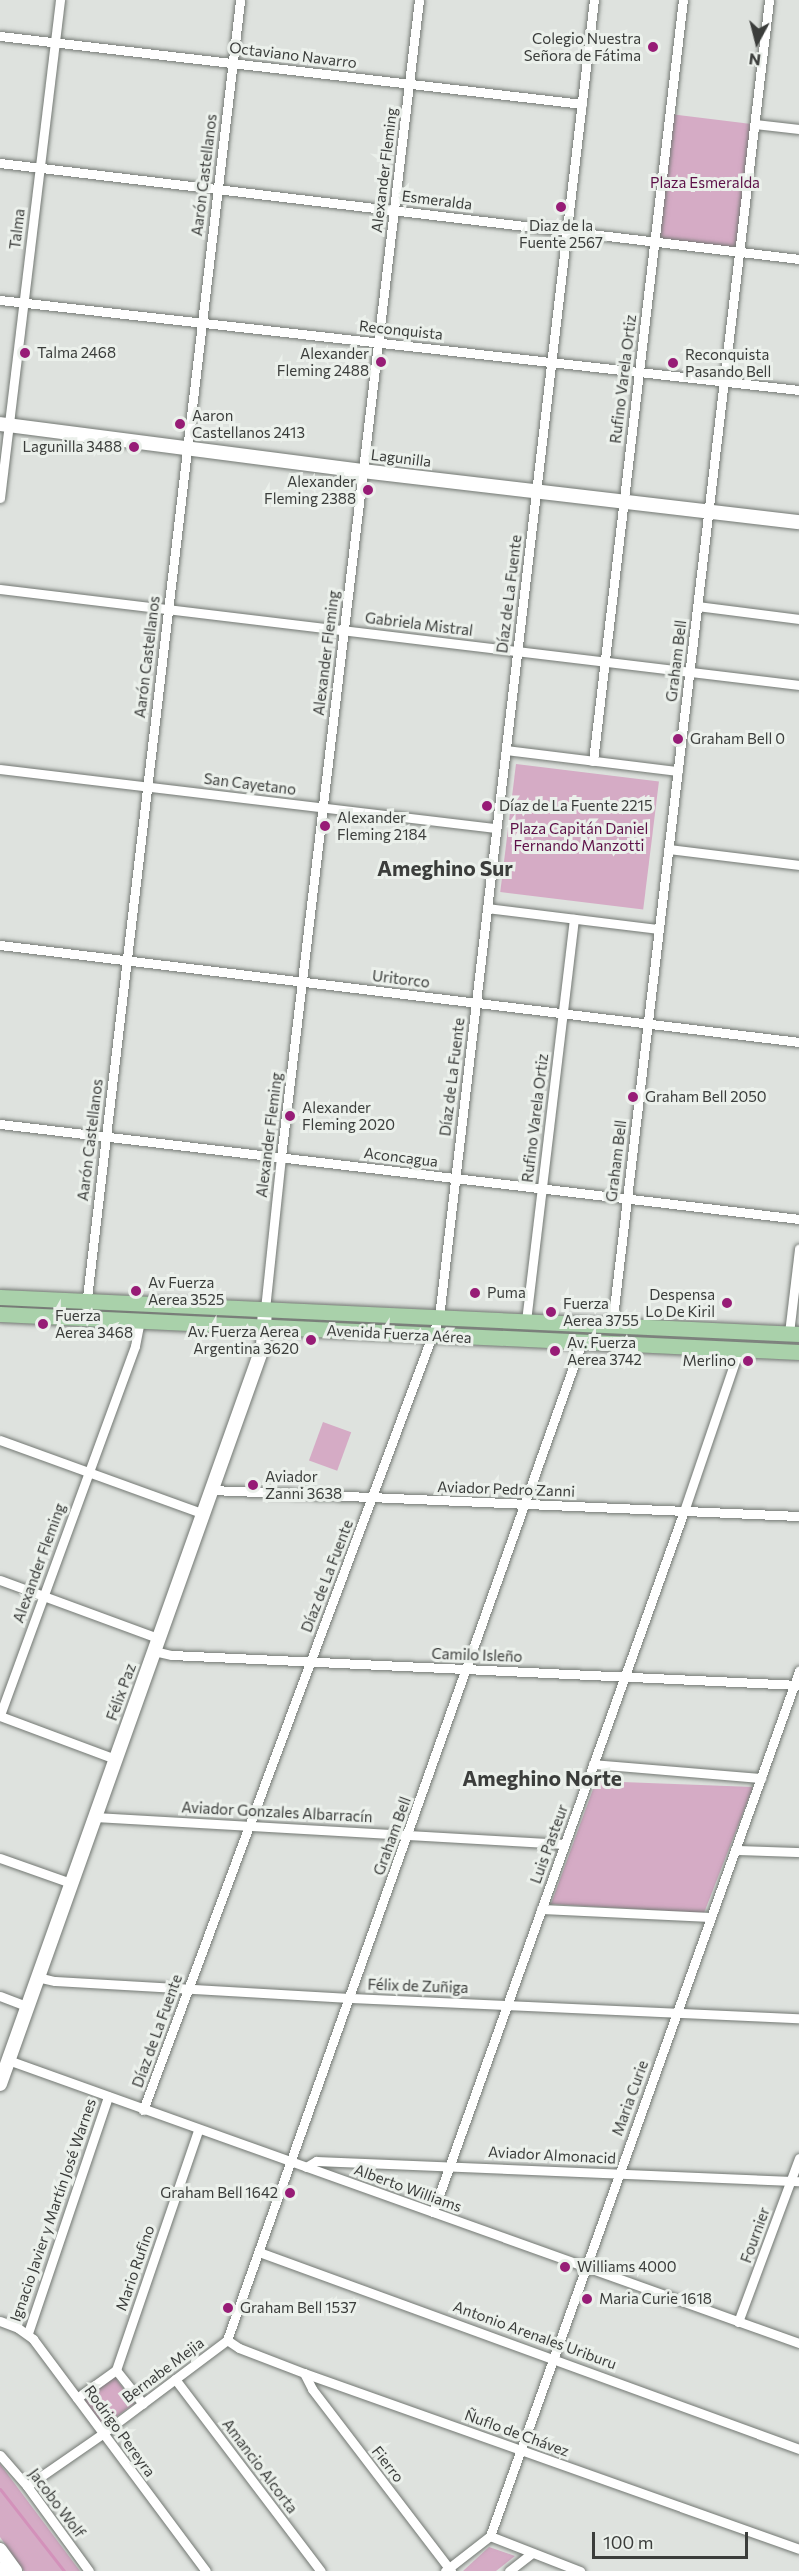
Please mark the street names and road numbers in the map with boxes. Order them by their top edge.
street label: Octaviano Navarro [228,38,358,72]
street label: Alexander Fleming [367,106,401,234]
street label: Aarón Castellanos [188,113,220,237]
street label: Esmeralda [401,187,473,213]
street label: Talma [6,208,28,250]
street label: Rufino Varela Ortiz [606,313,640,445]
street label: Reconquista [358,317,444,343]
street label: Lagunilla [370,445,432,471]
street label: Díaz de La Fuente [493,534,525,654]
street label: Alexander Fleming [309,589,343,717]
street label: Aarón Castellanos [131,595,163,719]
street label: Gabriela Mistral [364,608,474,640]
street label: Graham Bell [662,619,690,703]
street label: San Cayetano [203,769,297,799]
street label: Uritorco [371,967,431,991]
street label: Díaz de La Fuente [436,1017,468,1137]
street label: Rufino Varela Ortiz [518,1052,552,1184]
street label: Alexander Fleming [252,1071,286,1199]
street label: Aarón Castellanos [74,1078,106,1202]
street label: Graham Bell [602,1119,630,1203]
street label: Aconcagua [363,1144,439,1170]
street label: Avenida Fuerza Aérea [326,1321,472,1347]
street label: Aviador Pedro Zanni [437,1478,575,1500]
street label: Alexander Fleming [9,1501,69,1625]
street label: Díaz de La Fuente [297,1517,357,1635]
street label: Camilo Isleño [431,1644,523,1666]
street label: Félix Paz [102,1661,140,1723]
street label: Graham Bell [369,1794,415,1878]
street label: Aviador Gonzales Albarracín [181,1798,373,1826]
street label: Luis Pasteur [526,1802,572,1886]
street label: Díaz de La Fuente [128,1972,186,2090]
street label: Félix de Zuñiga [367,1975,469,1997]
street label: Maria Curie [608,2058,652,2138]
street label: Ignacio Javier y Martín José Warnes [6,2096,100,2324]
street label: Aviador Almonacid [487,2143,617,2167]
street label: Alberto Williams [352,2160,464,2216]
street label: Fournier [737,2205,773,2265]
street label: Mario Rufino [112,2223,158,2313]
street label: Antonio Arenales Uriburu [451,2297,619,2373]
street label: Bernabe Mejia [119,2333,207,2407]
street label: Rodrigo Pereyra [81,2382,159,2480]
street label: Ñuflo de Chávez [462,2406,572,2460]
street label: Amancio Alcorta [219,2415,301,2517]
street label: Fierro [368,2442,408,2486]
street label: Jacobo Wolf [25,2465,89,2541]

